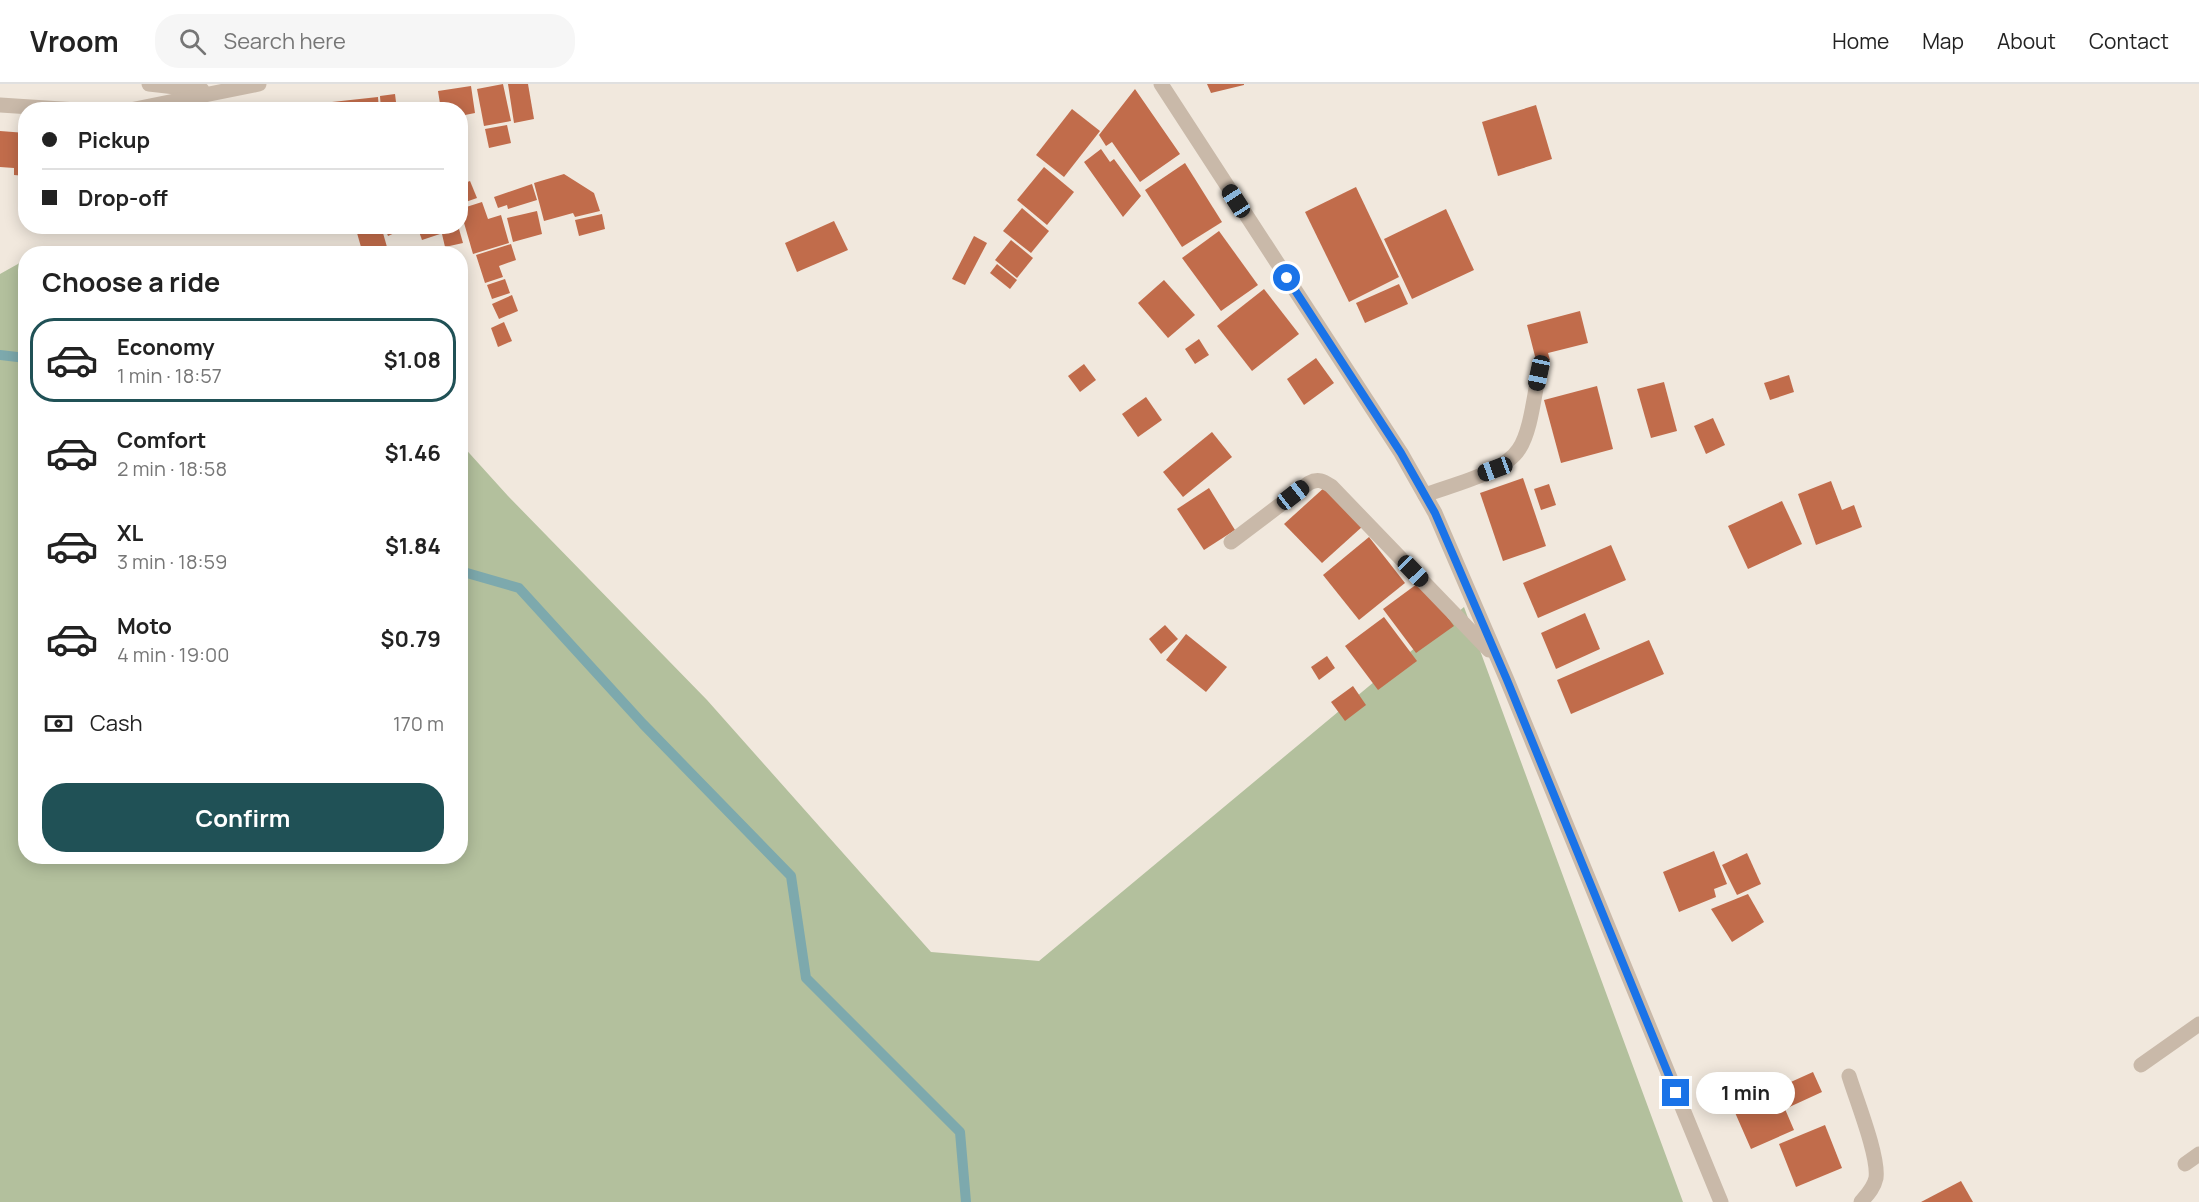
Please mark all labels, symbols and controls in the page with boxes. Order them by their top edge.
search box [155,14,575,68]
text: Vroom [30,22,119,60]
icon: search [176,25,209,58]
text: Search here [224,26,346,56]
text: Home [1832,27,1889,55]
text: Map [1922,27,1964,55]
text: About [1997,27,2056,55]
text: Contact [2089,27,2169,55]
text: Pickup [78,125,150,155]
car [1219,181,1253,221]
text: Drop-off [78,183,168,213]
text: Choose a ride [42,263,220,300]
route start [1273,264,1300,291]
text: Economy [117,332,215,362]
icon: car [45,333,99,387]
text: $1.08 [384,345,441,375]
car [1526,354,1552,392]
text: 1 min · 18:57 [117,362,222,389]
text: Comfort [117,425,206,455]
icon: car [45,426,99,480]
text: $1.46 [385,438,441,468]
car [1475,454,1515,484]
text: 2 min · 18:58 [117,455,227,482]
car [1273,477,1313,513]
text: XL [117,518,143,548]
icon: car [45,519,99,573]
text: $1.84 [385,531,441,561]
text: 3 min · 18:59 [117,548,227,575]
car [1394,552,1432,590]
text: Moto [117,611,172,641]
icon: car [45,612,99,666]
text: $0.79 [381,624,441,654]
text: 4 min · 19:00 [117,641,229,668]
icon: cash [42,707,75,740]
text: Cash [90,708,143,738]
text: 170 m [393,710,444,737]
button: Confirm [42,783,444,852]
callout: 1 min [1697,1072,1796,1114]
route end [1662,1079,1689,1106]
text: 1 min [1721,1079,1770,1106]

